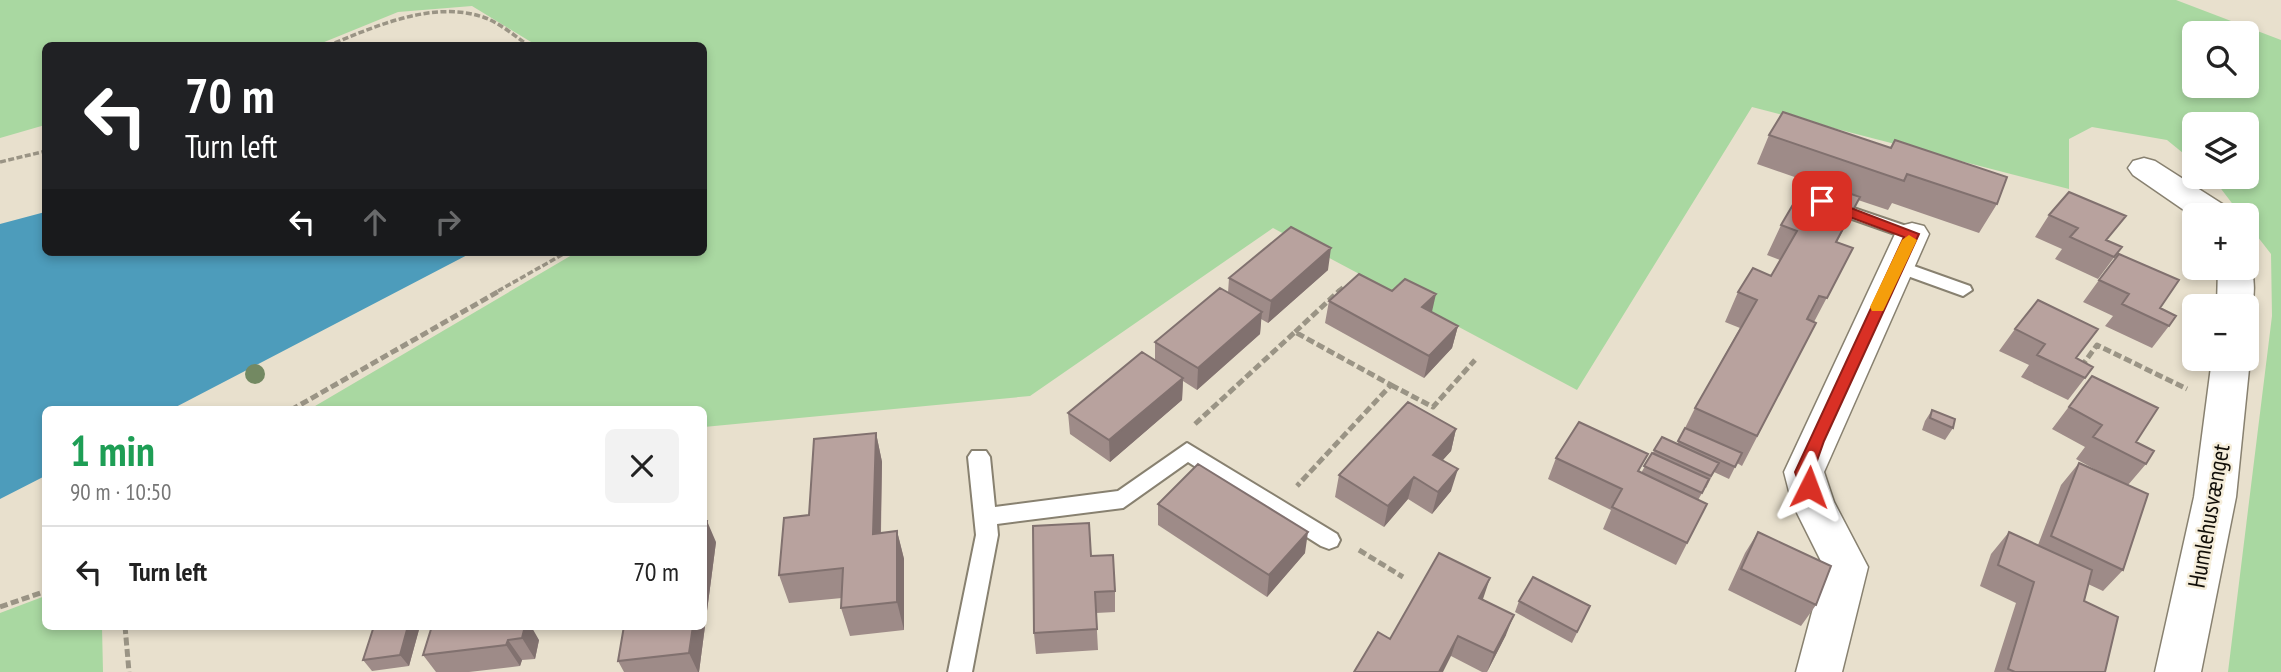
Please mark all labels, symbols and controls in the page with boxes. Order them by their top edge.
map controls [2182,21,2259,371]
button: search [2182,21,2259,98]
text: 70 m [185,63,274,127]
icon: left [70,70,161,161]
button: layers [2182,112,2259,189]
text: Turn left [185,125,277,167]
pin [1792,171,1852,231]
icon: arrive [1803,182,1841,220]
icon: left [283,203,321,241]
icon: ahead [356,203,394,241]
icon: right [429,203,467,241]
button: + [2182,203,2259,280]
button: − [2182,294,2259,371]
text: 1 min [70,423,155,478]
button: close [605,429,679,503]
street label: Humlehusvænget [2181,441,2236,590]
position arrow [1772,450,1846,524]
text: 90 m · 10:50 [70,477,171,506]
icon: left [70,553,108,591]
text: Turn left [129,555,207,588]
text: 70 m [633,555,679,588]

